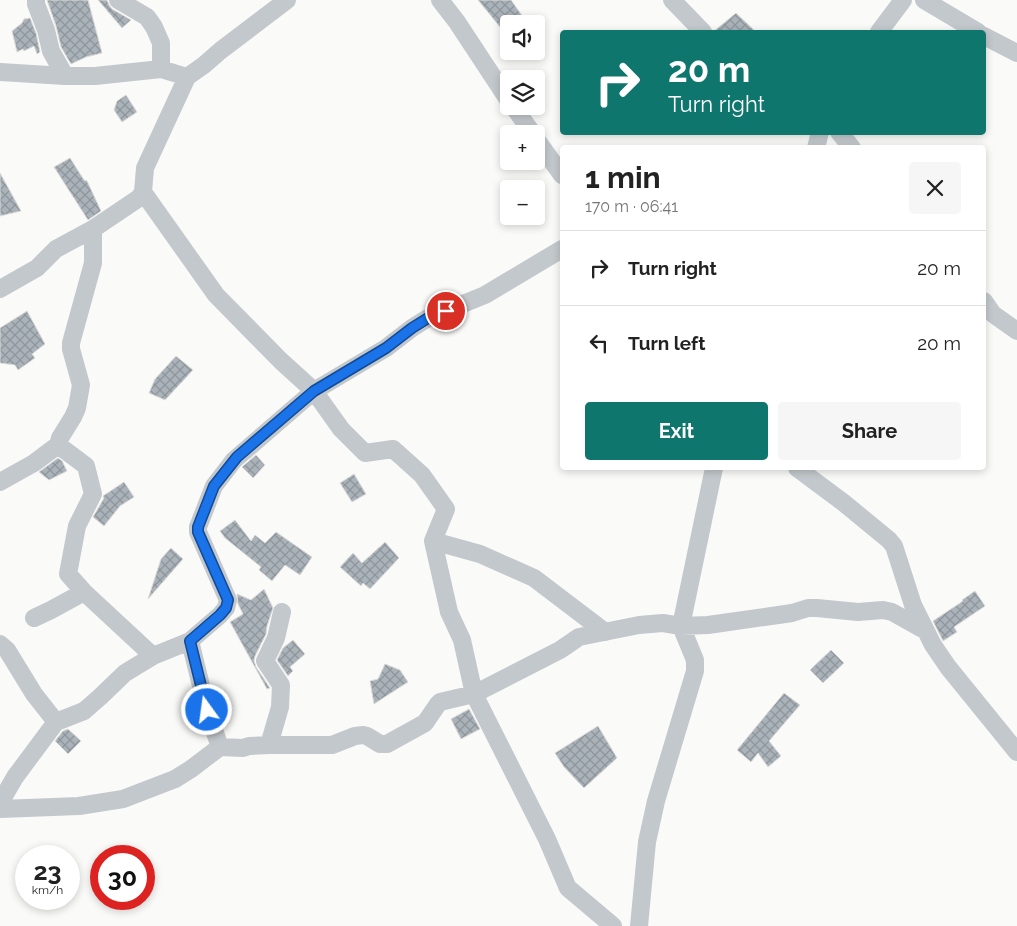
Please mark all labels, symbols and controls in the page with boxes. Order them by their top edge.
map controls [500,15,545,225]
button: sound [500,15,545,60]
text: 20 m [668,49,750,90]
icon: right [585,50,650,115]
button: layers [500,70,545,115]
text: Turn right [668,91,765,117]
button: + [500,125,545,170]
text: 1 min [585,160,661,195]
button: close [909,162,961,214]
button: − [500,180,545,225]
text: 170 m · 06:41 [585,197,678,216]
icon: right [585,254,613,282]
text: Turn right [628,257,717,279]
text: 20 m [917,257,961,279]
pin [425,290,467,332]
icon: arrive [432,297,460,325]
icon: left [585,329,613,357]
text: Turn left [628,332,705,354]
text: 20 m [917,332,961,354]
button: Exit [585,402,768,460]
button: Share [778,402,961,460]
position arrow [180,683,232,735]
speed limit sign: 30 [90,845,155,910]
text: 23 [33,856,62,886]
text: km/h [32,883,63,897]

